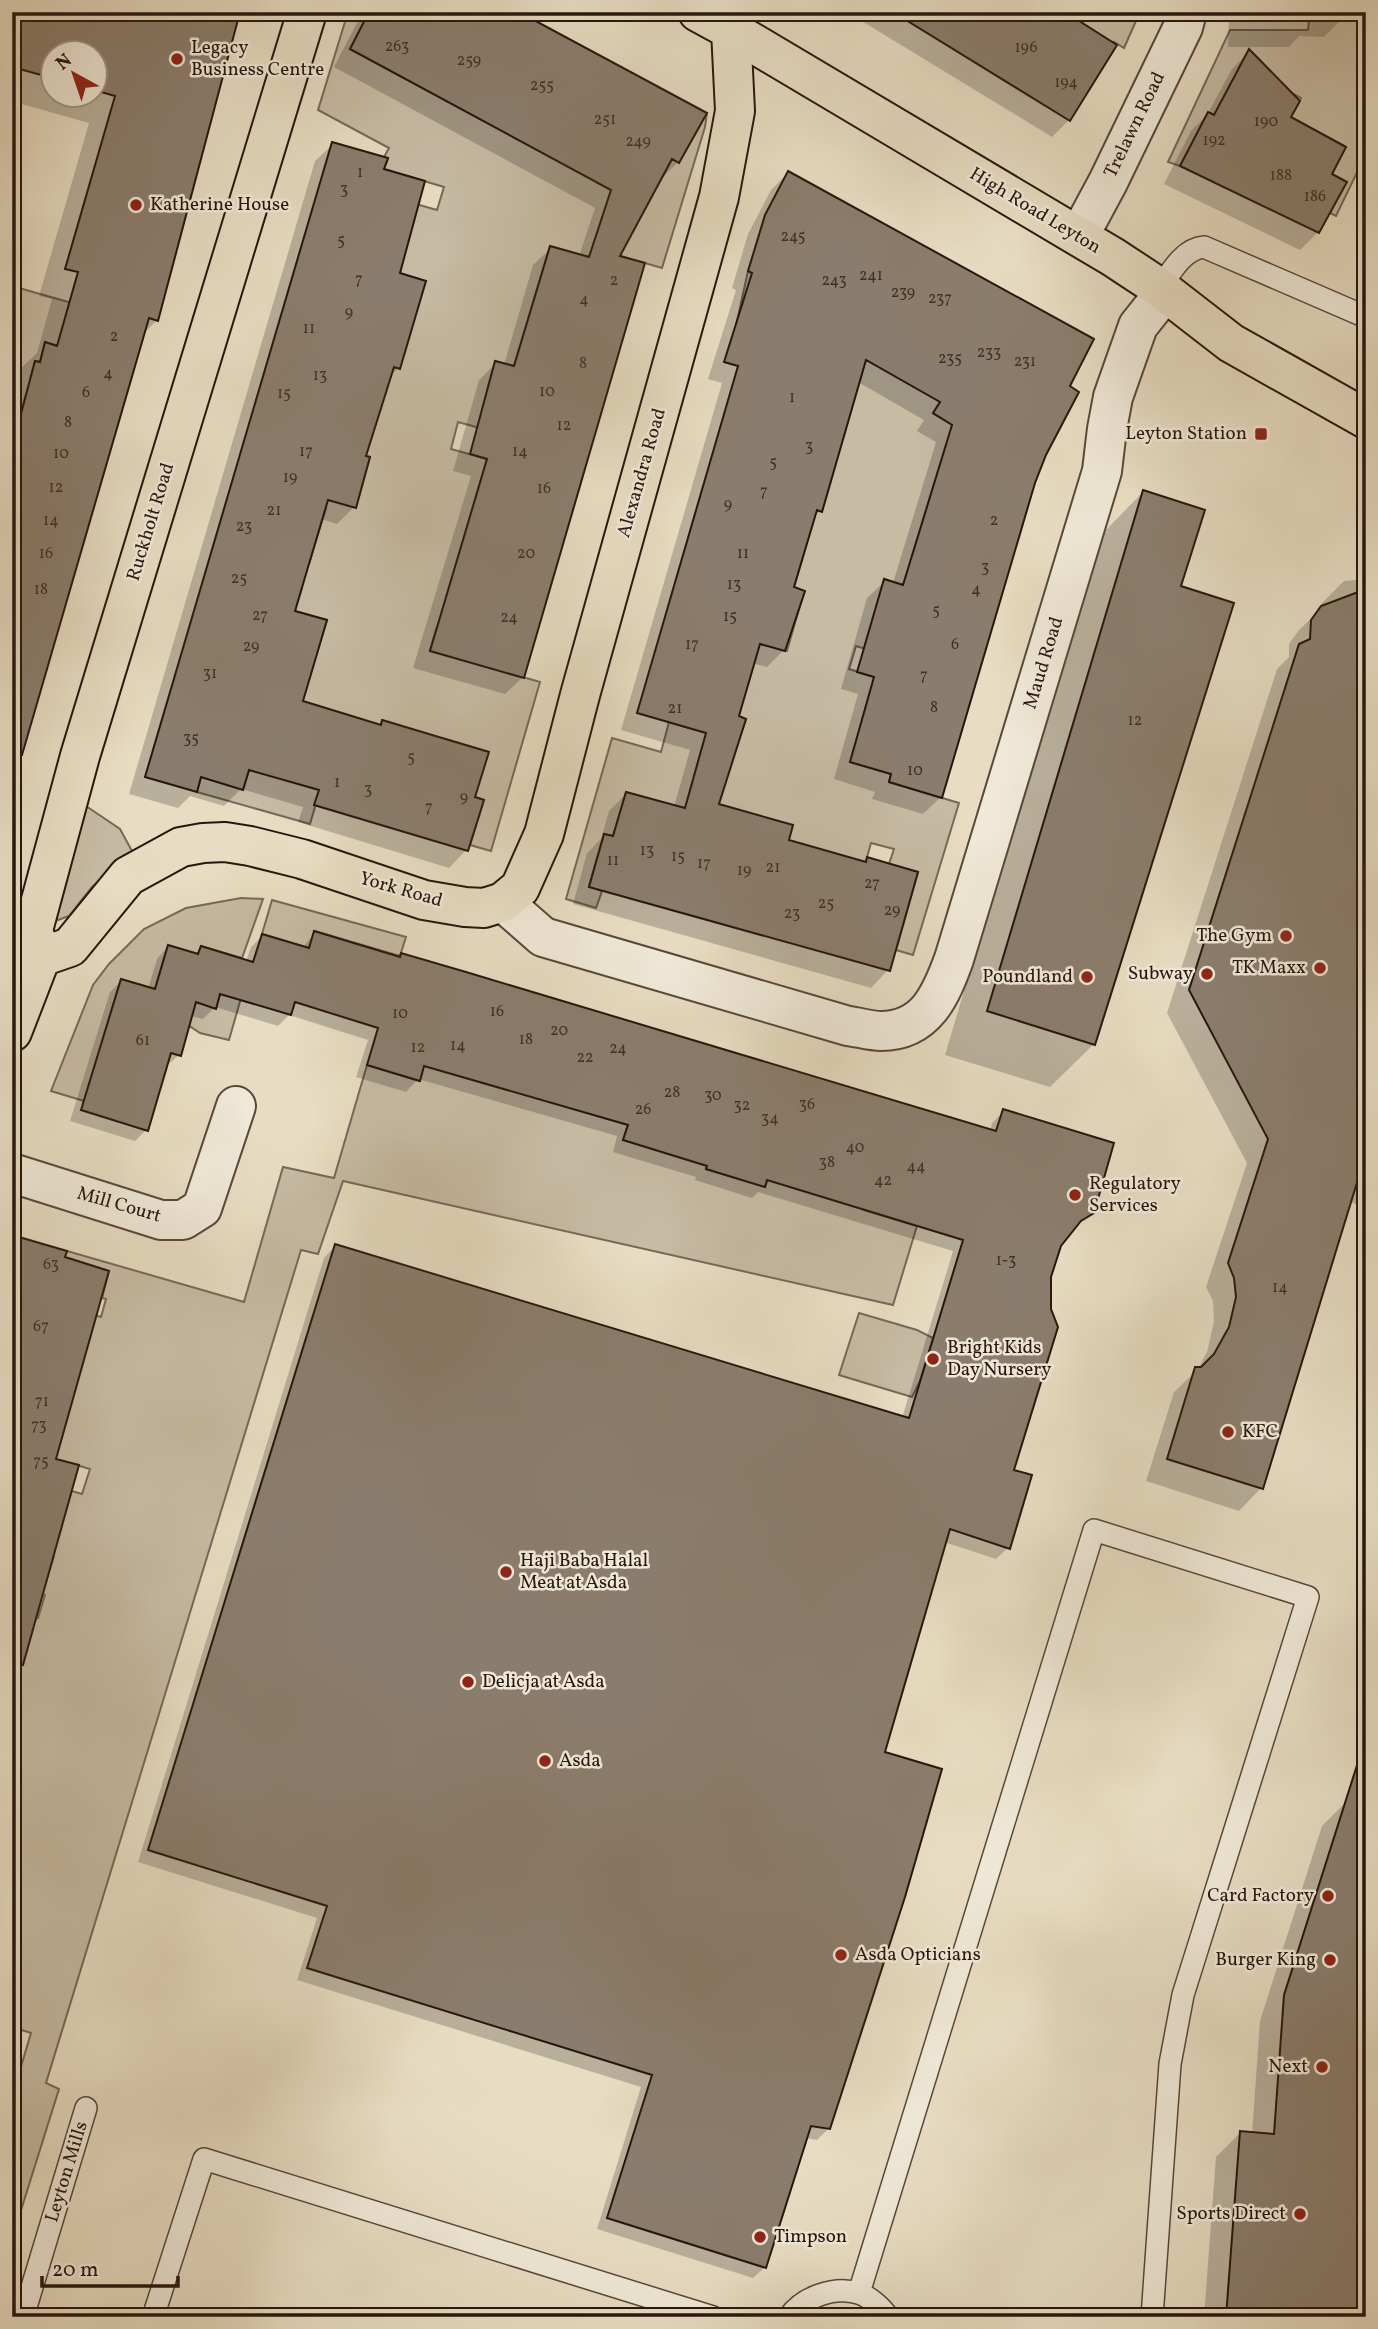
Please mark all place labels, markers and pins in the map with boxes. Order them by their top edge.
place label: Legacy Business Centre [191,35,324,83]
marker: Legacy Business Centre [169,51,185,67]
place label: Katherine House [150,192,289,218]
marker: Katherine House [128,197,144,213]
place label: Leyton Station [1125,421,1247,447]
marker: Leyton Station [1253,426,1269,442]
place label: The Gym [1196,923,1272,949]
marker: The Gym [1278,928,1294,944]
place label: TK Maxx [1232,955,1306,981]
marker: TK Maxx [1312,960,1328,976]
place label: Subway [1128,961,1193,987]
place label: Poundland [982,964,1073,990]
marker: Subway [1199,966,1215,982]
marker: Poundland [1079,969,1095,985]
place label: Regulatory Services [1089,1171,1181,1219]
marker: Regulatory Services [1067,1187,1083,1203]
place label: Bright Kids Day Nursery [947,1335,1051,1383]
marker: Bright Kids Day Nursery [925,1351,941,1367]
place label: KFC [1242,1419,1278,1445]
marker: KFC [1220,1424,1236,1440]
place label: Haji Baba Halal Meat at Asda [520,1548,649,1596]
marker: Haji Baba Halal Meat at Asda [498,1564,514,1580]
place label: Delicja at Asda [482,1669,605,1695]
marker: Delicja at Asda [460,1674,476,1690]
place label: Asda [559,1748,601,1774]
marker: Asda [537,1753,553,1769]
place label: Card Factory [1207,1883,1314,1909]
marker: Card Factory [1320,1888,1336,1904]
place label: Asda Opticians [855,1942,981,1968]
marker: Asda Opticians [833,1947,849,1963]
place label: Burger King [1215,1947,1316,1973]
marker: Burger King [1322,1952,1338,1968]
place label: Next [1268,2054,1308,2080]
marker: Next [1314,2059,1330,2075]
place label: Sports Direct [1176,2201,1286,2227]
marker: Sports Direct [1292,2206,1308,2222]
place label: Timpson [774,2224,847,2250]
marker: Timpson [752,2229,768,2245]

